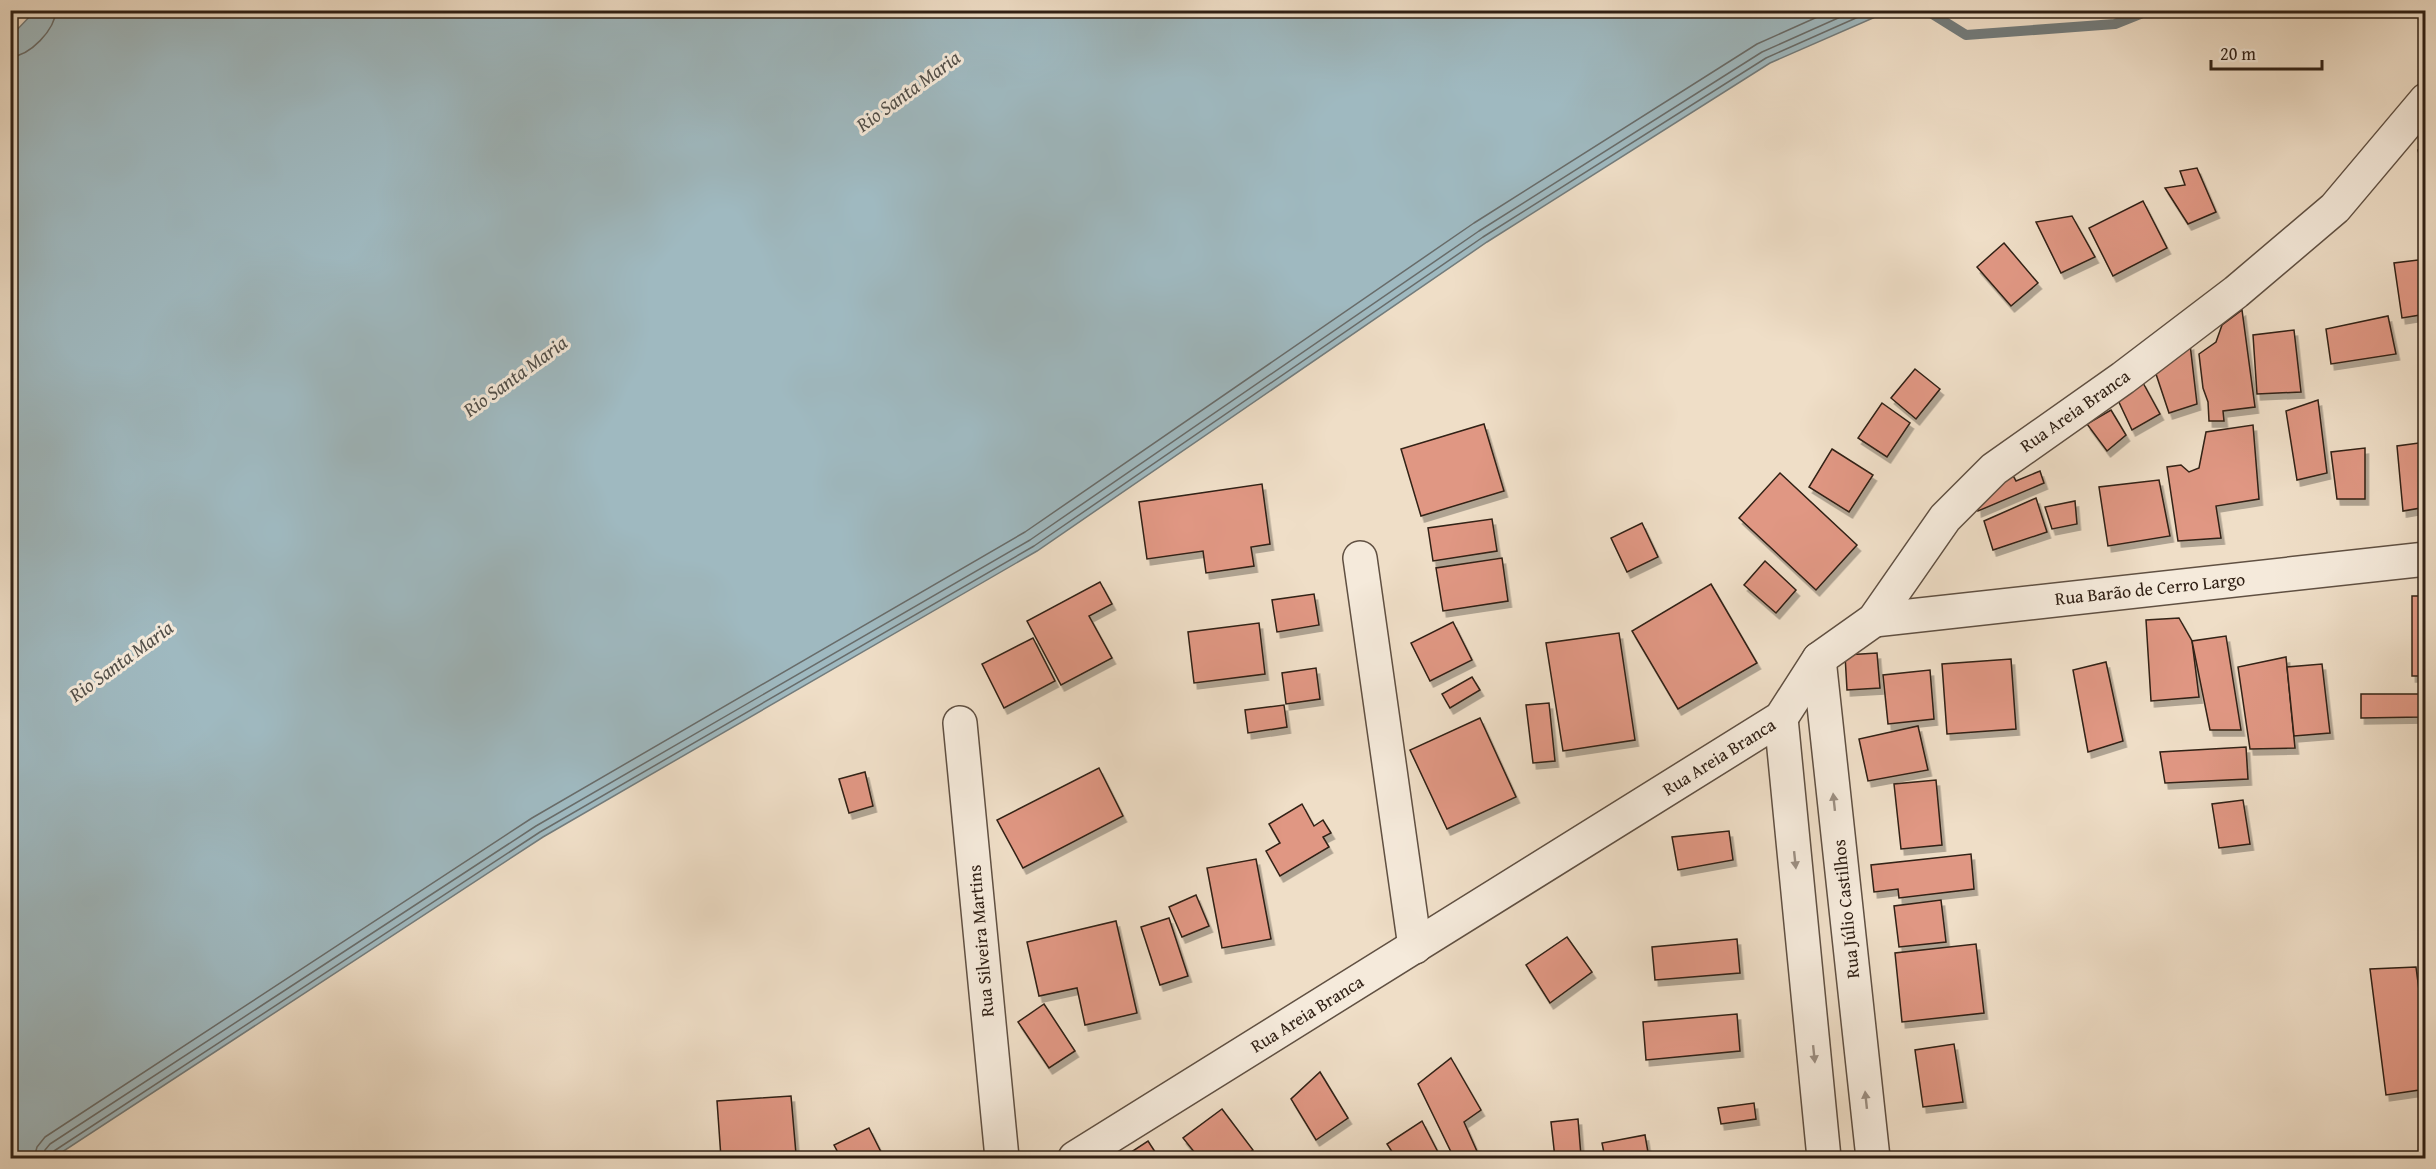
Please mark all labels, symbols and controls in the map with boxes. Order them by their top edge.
scale bar [2211,33,2322,71]
text: 20 m [2220,40,2256,67]
water label: Rio Santa Maria [849,42,966,139]
water label: Rio Santa Maria [456,327,573,424]
street label: Rua Areia Branca [2014,362,2136,459]
street label: Rua Barão de Cerro Largo [2053,565,2246,612]
water label: Rio Santa Maria [62,612,179,709]
street label: Rua Areia Branca [1657,711,1781,802]
one-way arrow [1830,792,1839,811]
street label: Rua Júlio Castilhos [1825,838,1866,980]
one-way arrow [1790,851,1800,870]
street label: Rua Silveira Martins [960,864,1001,1018]
street label: Rua Areia Branca [1245,968,1369,1059]
one-way arrow [1809,1045,1819,1064]
one-way arrow [1862,1091,1871,1110]

